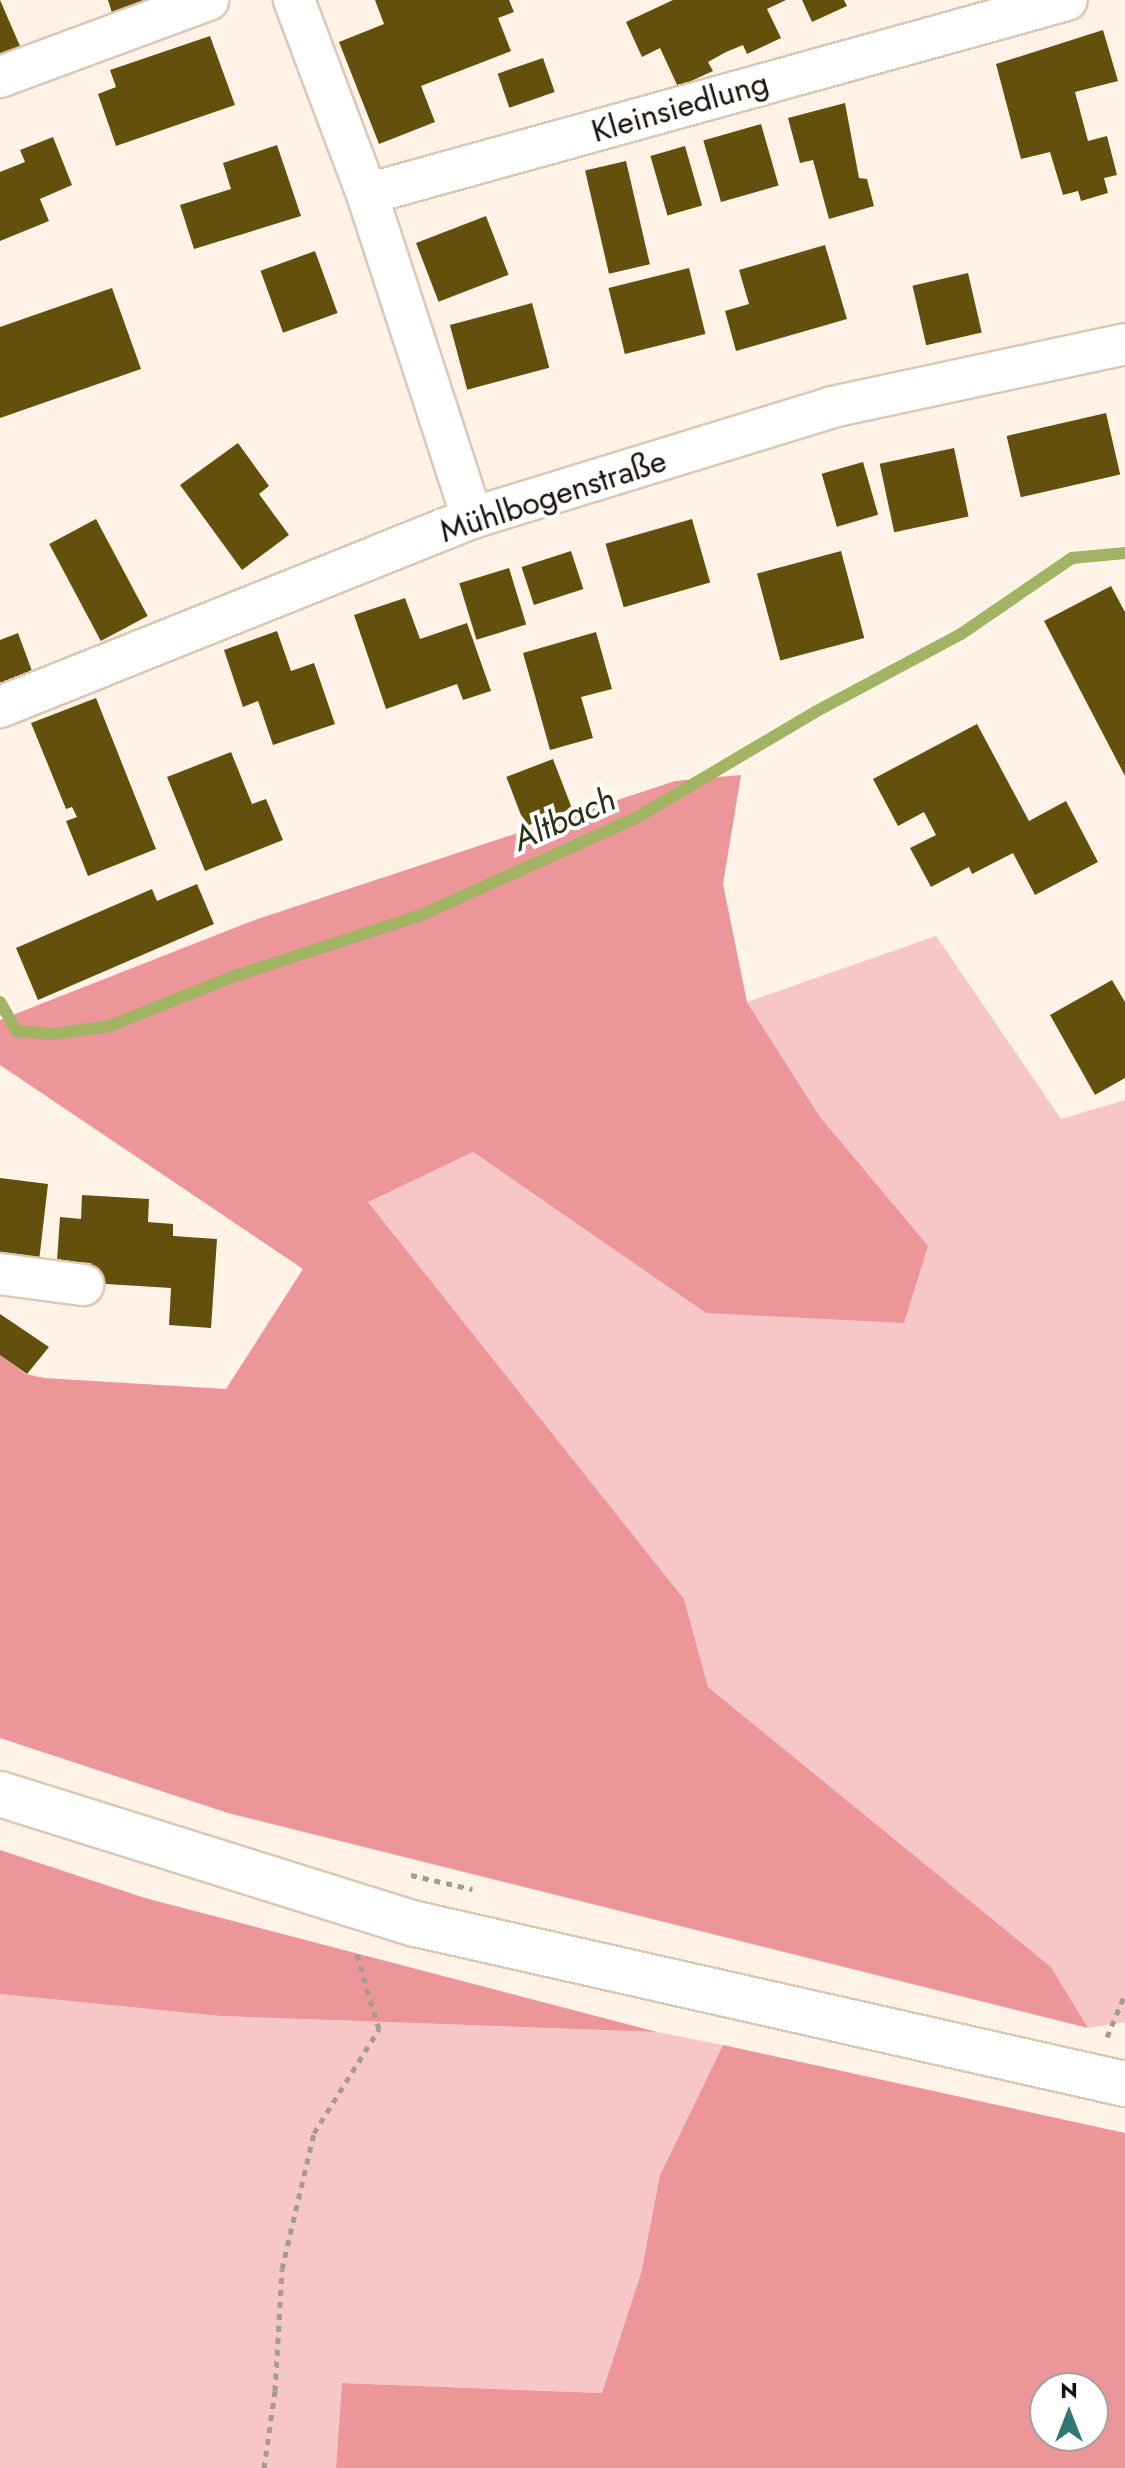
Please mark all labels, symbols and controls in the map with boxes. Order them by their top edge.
street label: Kleinsiedlung [587,63,773,151]
street label: Mühlbogenstraße [435,441,671,551]
water label: Altbach [506,778,622,860]
north arrow [1029,2372,1109,2452]
text: N [1060,2374,1078,2406]

